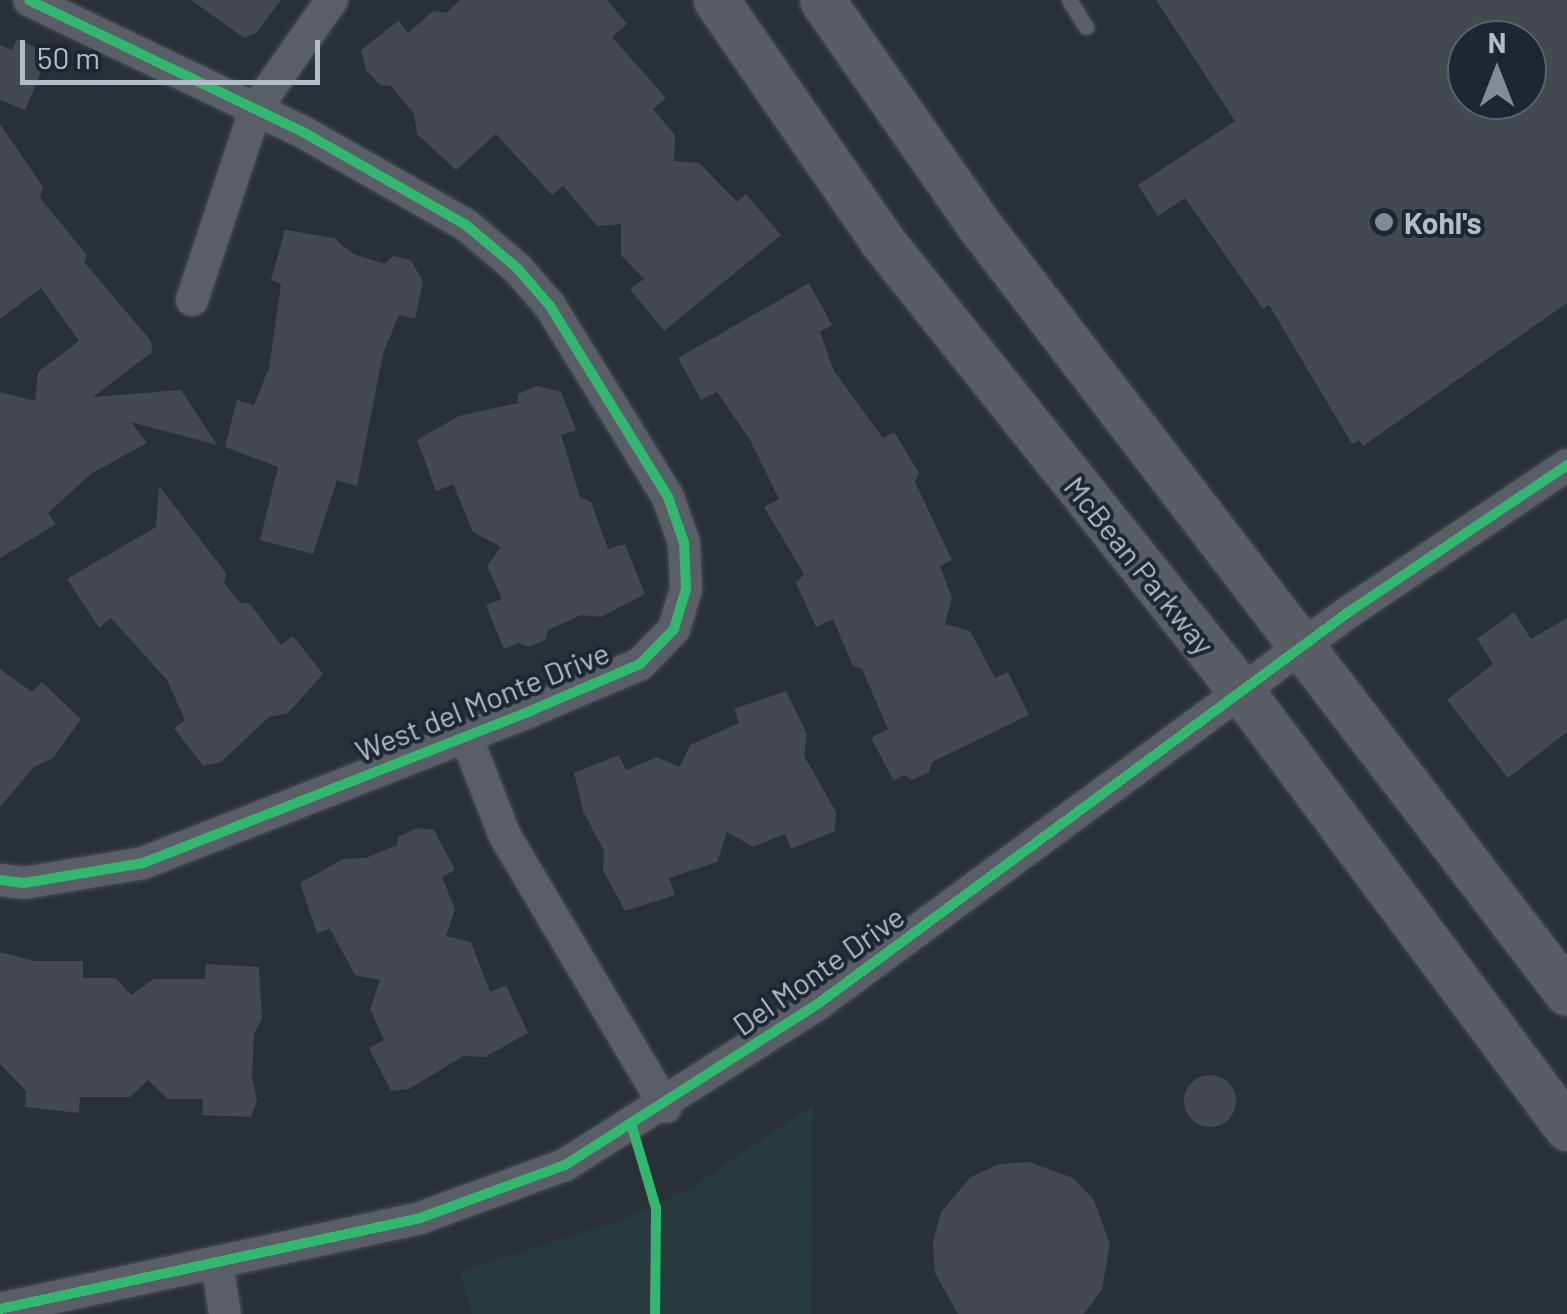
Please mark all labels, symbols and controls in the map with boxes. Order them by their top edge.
scale bar [25,20,325,82]
north arrow [1447,20,1547,120]
text: N [1488,25,1506,59]
text: 50 m [37,39,100,75]
place label: Kohl's [1404,204,1482,240]
marker: Kohl's [1373,211,1395,233]
street label: McBean Parkway [1057,469,1223,661]
street label: West del Monte Drive [350,634,614,768]
street label: Del Monte Drive [725,898,911,1042]

